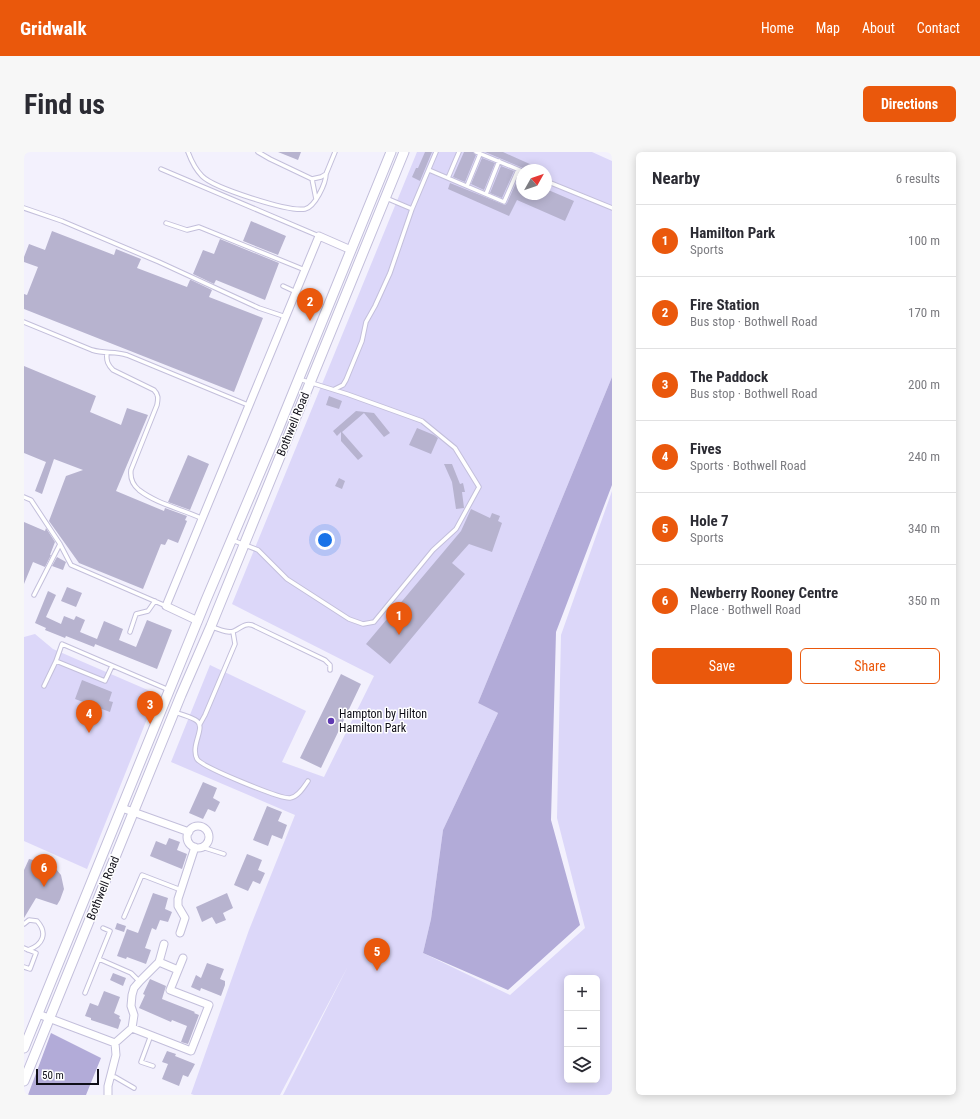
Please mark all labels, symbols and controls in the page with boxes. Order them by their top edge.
text: Gridwalk [20,17,86,40]
text: Home [761,20,794,36]
text: Map [816,20,840,36]
text: About [862,20,895,36]
text: Contact [917,20,960,36]
button: Directions [863,86,956,122]
text: Find us [24,88,105,121]
north arrow [516,164,552,200]
text: Nearby [652,168,700,188]
text: 6 results [896,171,940,186]
text: Hamilton Park [690,224,775,242]
text: 1 [662,233,668,248]
text: 100 m [908,233,940,248]
text: Sports [690,242,724,257]
pin: 2 [297,288,323,321]
text: Fire Station [690,296,759,314]
text: 2 [662,305,668,320]
text: 170 m [908,305,940,320]
text: Bus stop · Bothwell Road [690,314,817,329]
text: The Paddock [690,368,768,386]
text: 3 [662,377,668,392]
text: 200 m [908,377,940,392]
text: Bus stop · Bothwell Road [690,386,817,401]
street label: Bothwell Road [274,390,312,458]
text: Fives [690,440,722,458]
text: 4 [662,449,668,464]
text: 240 m [908,449,940,464]
text: Sports · Bothwell Road [690,458,806,473]
text: Hole 7 [690,512,729,530]
text: 5 [662,521,668,536]
text: 340 m [908,521,940,536]
your location [315,530,335,550]
text: Sports [690,530,724,545]
text: Newberry Rooney Centre [690,584,838,602]
text: 6 [662,593,668,608]
text: 350 m [908,593,940,608]
pin: 1 [386,602,412,635]
text: Place · Bothwell Road [690,602,801,617]
button: Save [652,648,792,684]
button: Share [800,648,940,684]
pin: 3 [137,691,163,724]
pin: 4 [76,700,102,733]
place label: Hampton by Hilton Hamilton Park [339,707,427,735]
marker: Hampton by Hilton Hamilton Park [326,716,336,726]
pin: 6 [31,854,57,887]
street label: Bothwell Road [84,854,122,922]
pin: 5 [364,938,390,971]
map controls [564,975,600,1083]
button: + [564,975,600,1011]
button: − [564,1011,600,1047]
button: layers [564,1047,600,1083]
scale bar [36,1067,99,1086]
text: 50 m [42,1069,64,1082]

